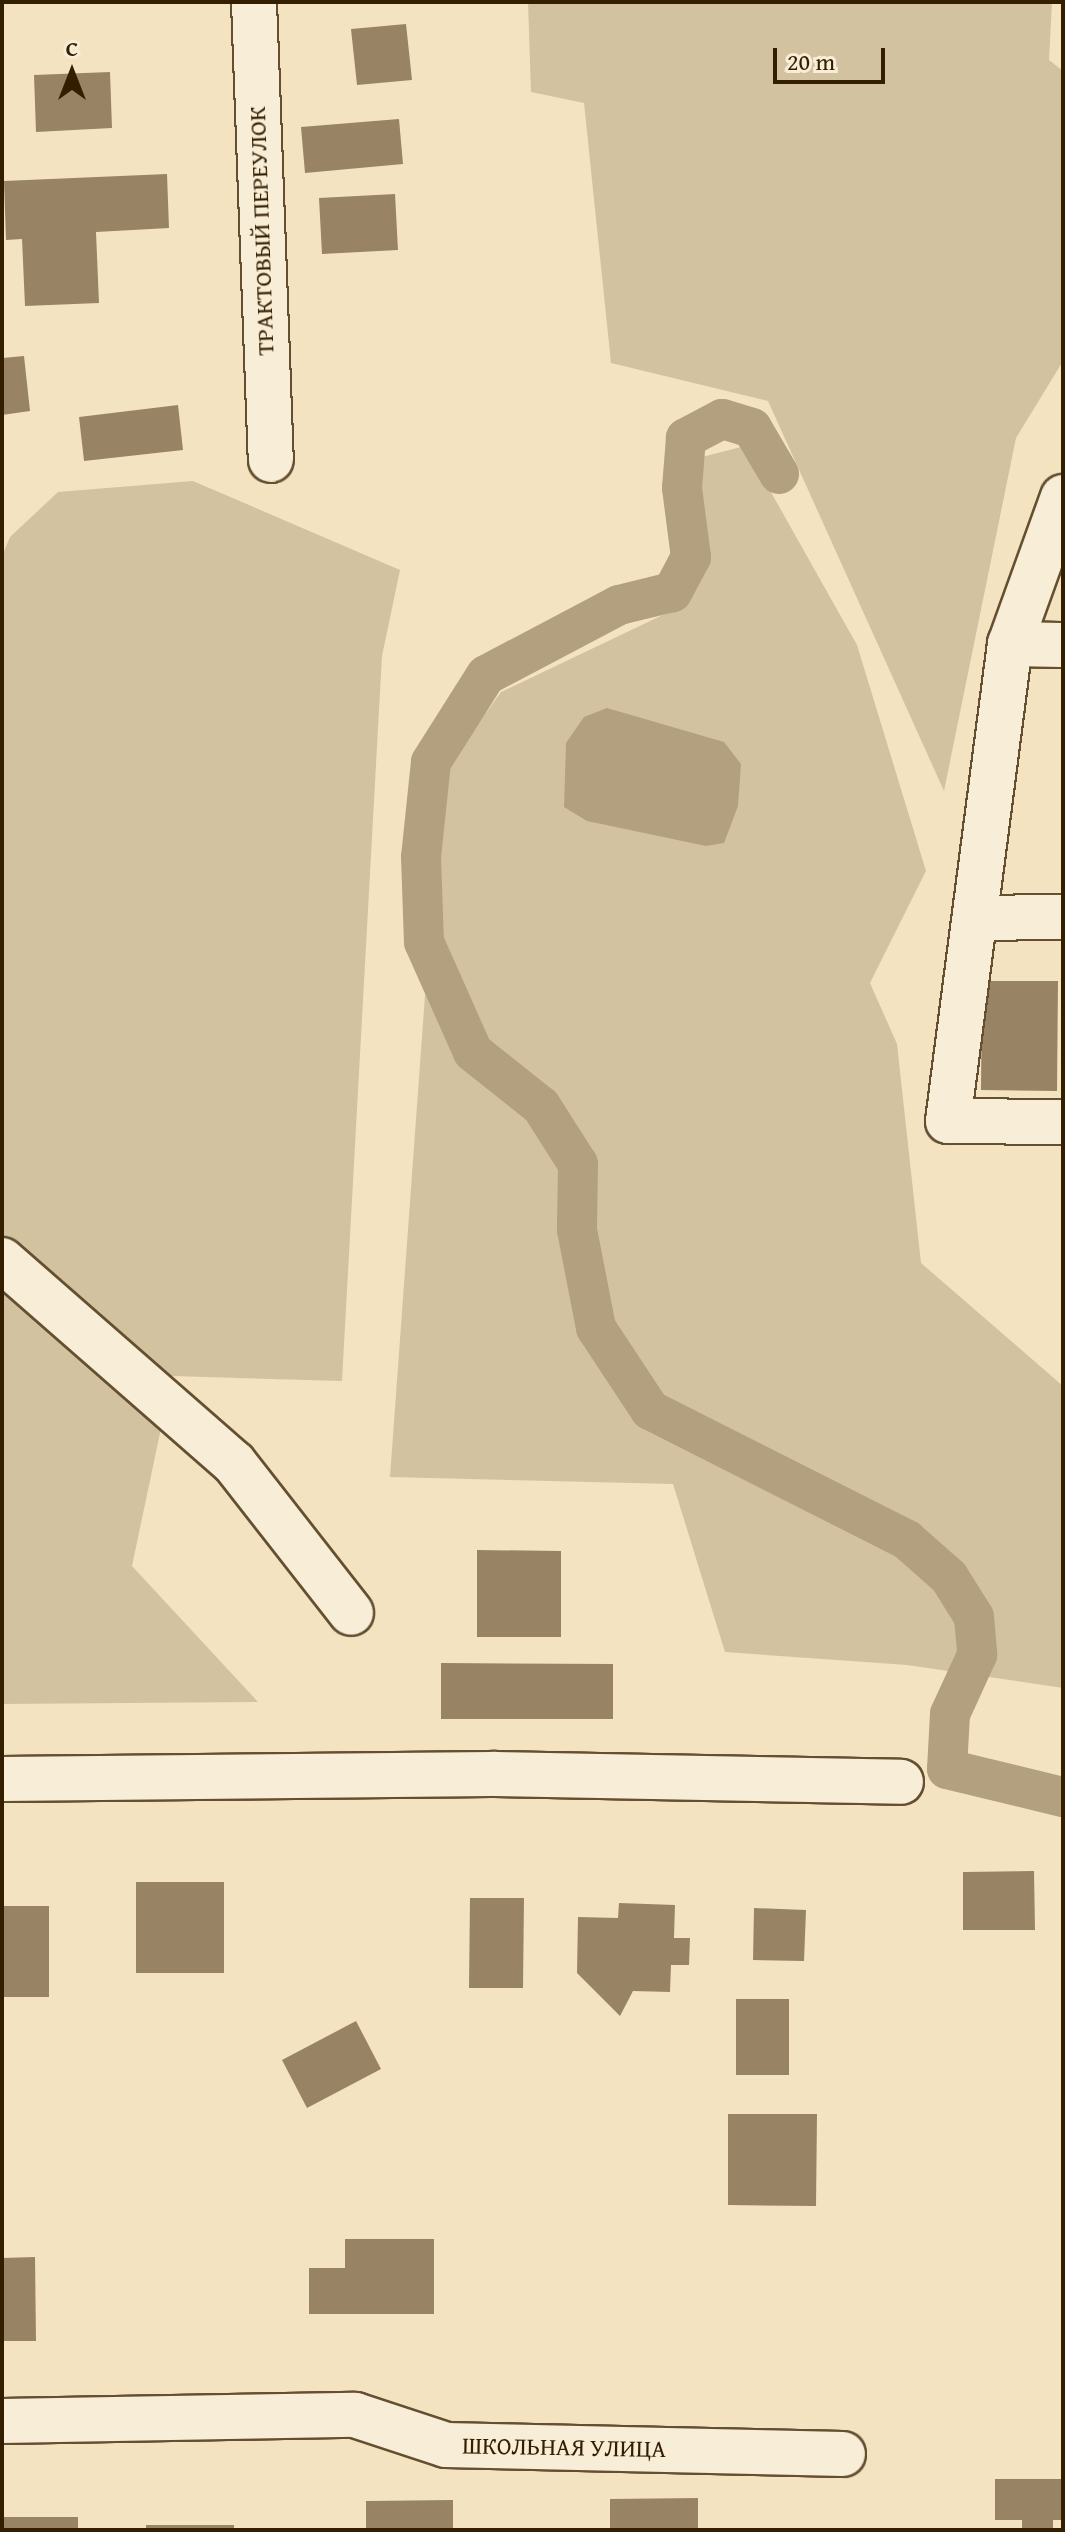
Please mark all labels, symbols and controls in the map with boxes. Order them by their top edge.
north arrow [32,32,112,112]
text: С [66,32,78,64]
scale bar [777,32,889,82]
text: 20 m [787,44,835,79]
street label: ТРАКТОВЫЙ ПЕРЕУЛОК [242,106,280,356]
street label: ШКОЛЬНАЯ УЛИЦА [462,2431,666,2463]

